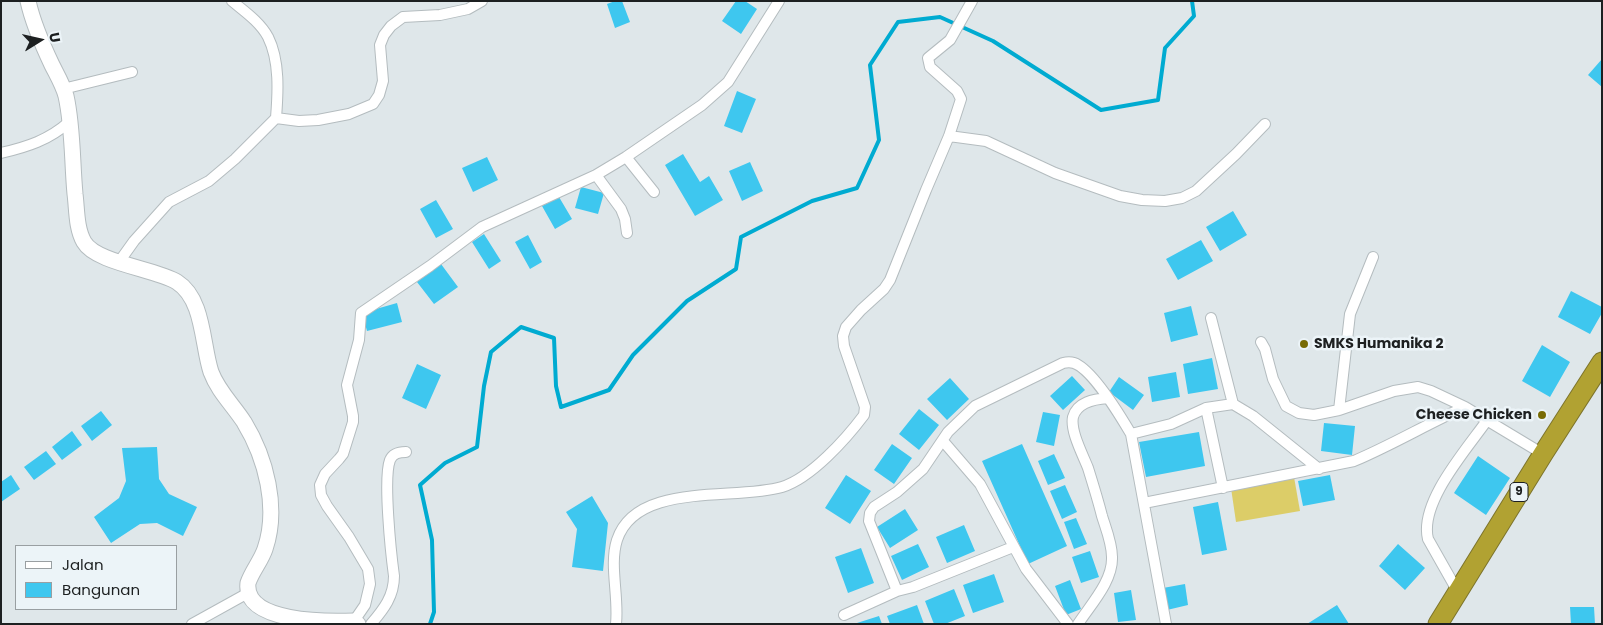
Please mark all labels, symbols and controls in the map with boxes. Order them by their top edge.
north arrow [15,15,65,65]
text: U [44,31,65,44]
place label: SMKS Humanika 2 [1314,336,1443,352]
marker: SMKS Humanika 2 [1298,338,1310,350]
place label: Cheese Chicken [1416,407,1532,423]
marker: Cheese Chicken [1536,409,1548,421]
road number: 9 [1510,482,1528,502]
legend [15,545,178,610]
text: Jalan [62,554,104,575]
text: Bangunan [62,579,140,600]

